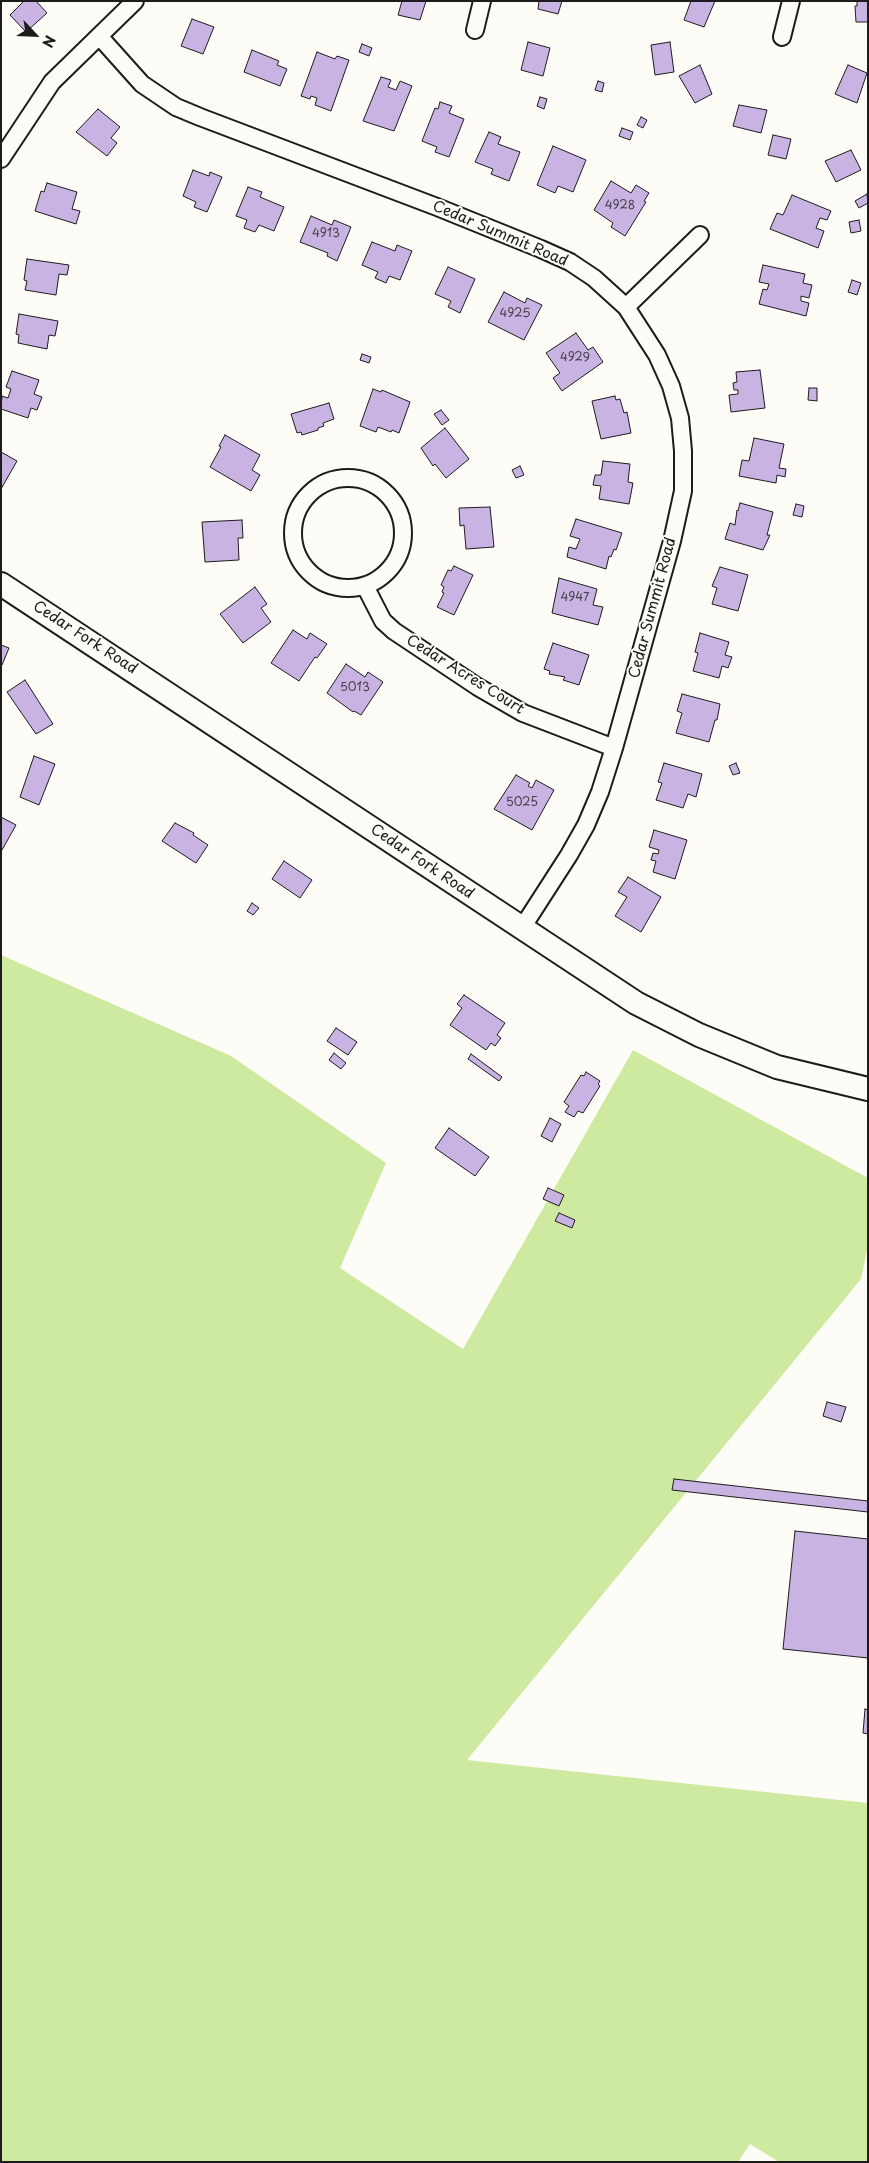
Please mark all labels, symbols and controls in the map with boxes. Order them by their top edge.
north arrow [10,10,60,60]
text: N [37,32,61,51]
street label: Cedar Summit Road [430,197,570,271]
house number: 4928 [605,199,635,213]
house number: 4913 [312,227,340,241]
house number: 4925 [500,307,530,321]
house number: 4929 [560,351,590,365]
street label: Cedar Summit Road [626,536,680,680]
house number: 4947 [561,591,589,605]
street label: Cedar Fork Road [29,598,141,678]
street label: Cedar Acres Court [403,631,527,719]
house number: 5013 [340,681,370,695]
house number: 5025 [506,796,538,810]
street label: Cedar Fork Road [367,821,477,903]

